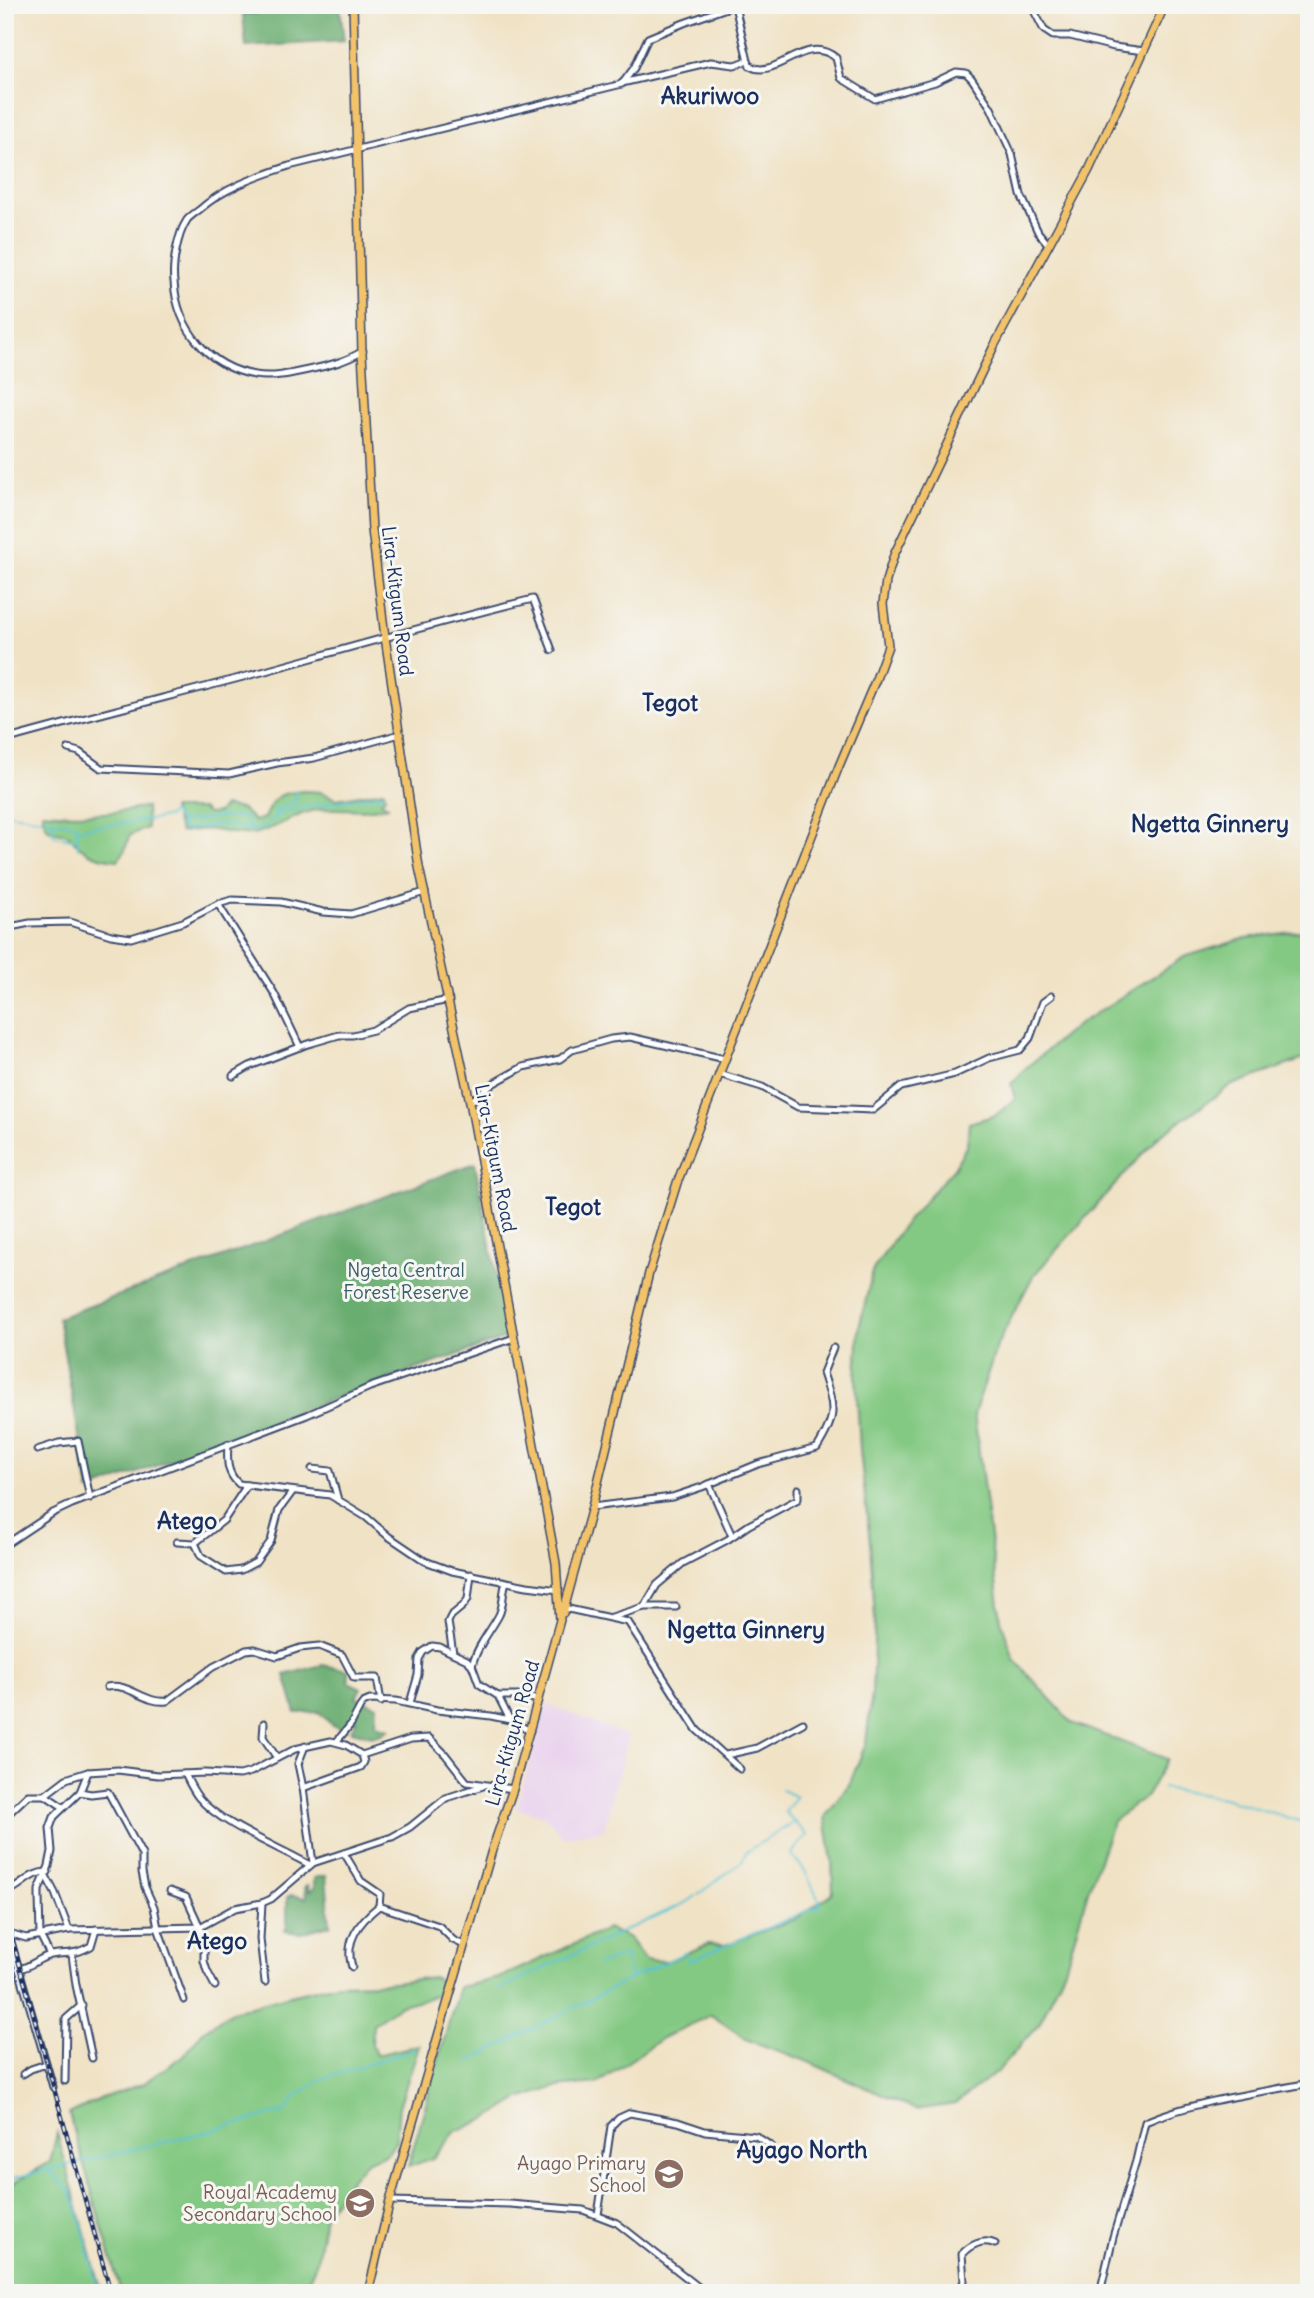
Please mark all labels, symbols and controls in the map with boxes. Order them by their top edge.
district label: Akuriwoo [661,81,759,110]
street label: Lira-Kitgum Road [377,525,419,677]
district label: Tegot [642,688,698,717]
district label: Ngetta Ginnery [1131,809,1289,838]
street label: Lira-Kitgum Road [470,1082,522,1234]
district label: Tegot [545,1192,601,1221]
park label: Ngeta Central Forest Reserve [343,1258,469,1304]
district label: Atego [157,1506,217,1535]
district label: Ngetta Ginnery [667,1615,825,1644]
street label: Lira-Kitgum Road [480,1657,544,1809]
district label: Atego [187,1926,247,1955]
district label: Ayago North [736,2135,868,2164]
place label: Ayago Primary School [517,2151,646,2197]
school or university icon: Ayago Primary School [652,2157,686,2191]
place label: Royal Academy Secondary School [183,2180,337,2226]
school or university icon: Royal Academy Secondary School [343,2186,377,2220]

